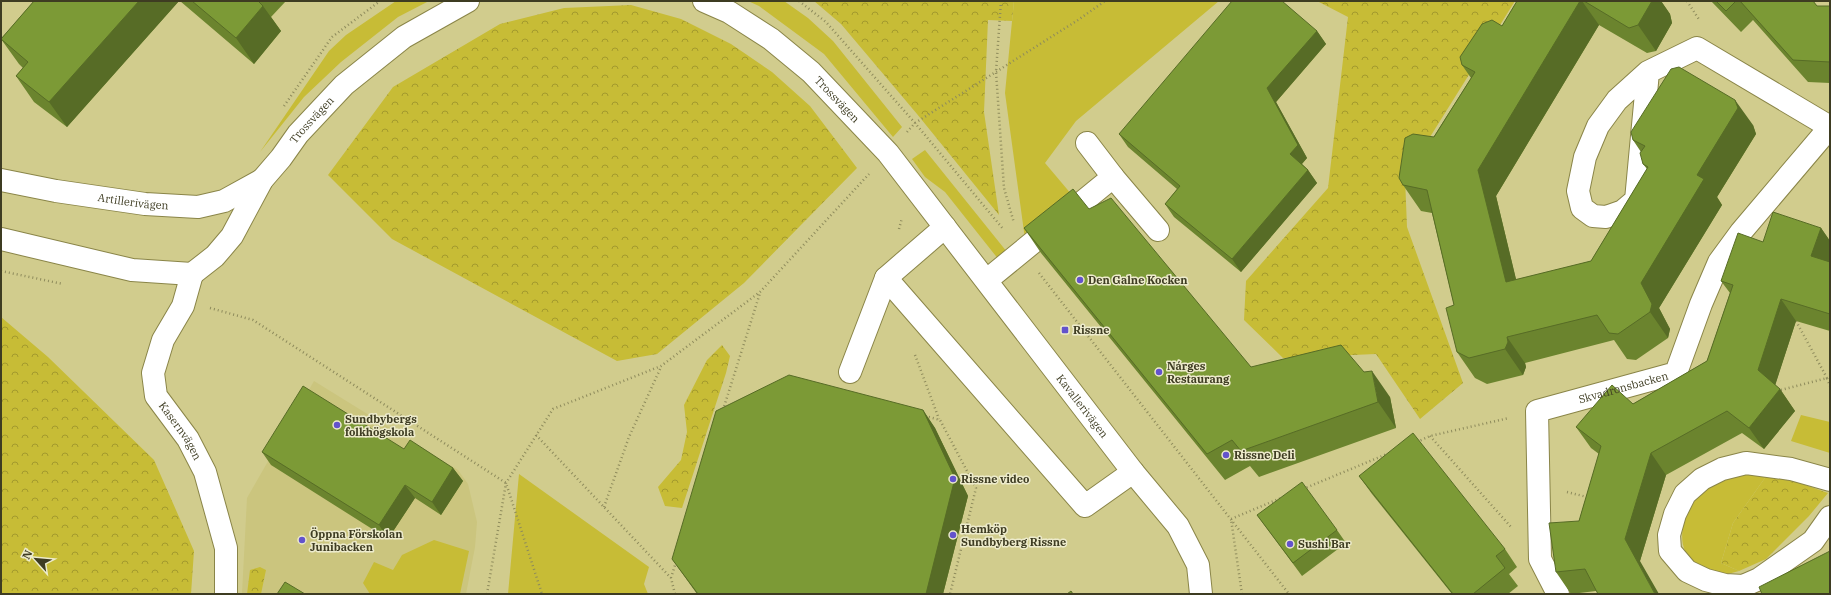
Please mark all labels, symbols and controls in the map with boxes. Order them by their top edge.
street label: Trossvägen [812,73,863,126]
street label: Trossvägen [286,93,337,146]
street label: Artillerivägen [97,190,169,212]
place label: Den Galne Kocken [1088,273,1188,287]
marker: Den Galne Kocken [1075,275,1085,285]
place label: Rissne [1073,323,1109,337]
marker: Rissne [1060,325,1070,335]
place label: Nárges Restaurang [1167,359,1230,386]
marker: Nárges Restaurang [1154,367,1164,377]
street label: Skvadronsbacken [1577,368,1670,406]
street label: Kavallerivägen [1053,371,1111,441]
street label: Kasernvägen [156,399,205,462]
place label: Sundbybergs folkhögskola [345,412,417,439]
marker: Sundbybergs folkhögskola [332,420,342,430]
place label: Rissne Deli [1234,448,1295,462]
marker: Rissne Deli [1221,450,1231,460]
place label: Rissne video [961,472,1029,486]
marker: Rissne video [948,474,958,484]
place label: Hemköp Sundbyberg Rissne [961,522,1066,549]
place label: Öppna Förskolan Junibacken [310,527,403,554]
marker: Hemköp Sundbyberg Rissne [948,530,958,540]
marker: Öppna Förskolan Junibacken [297,535,307,545]
place label: Sushi Bar [1298,537,1351,551]
north arrow [16,539,56,579]
marker: Sushi Bar [1285,539,1295,549]
text: N [19,547,35,562]

